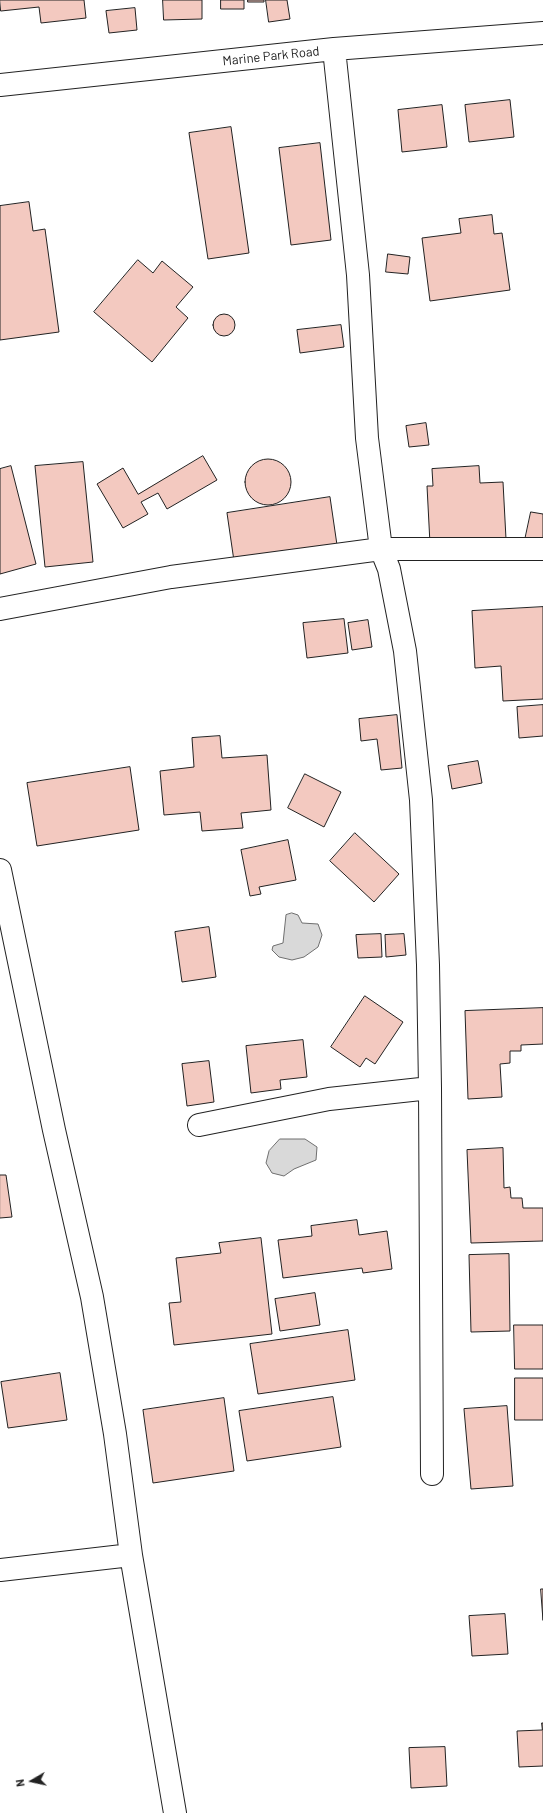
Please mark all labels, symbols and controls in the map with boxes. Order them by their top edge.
street label: Marine Park Road [222,43,320,69]
north arrow [12,1761,52,1801]
text: N [13,1778,27,1788]

